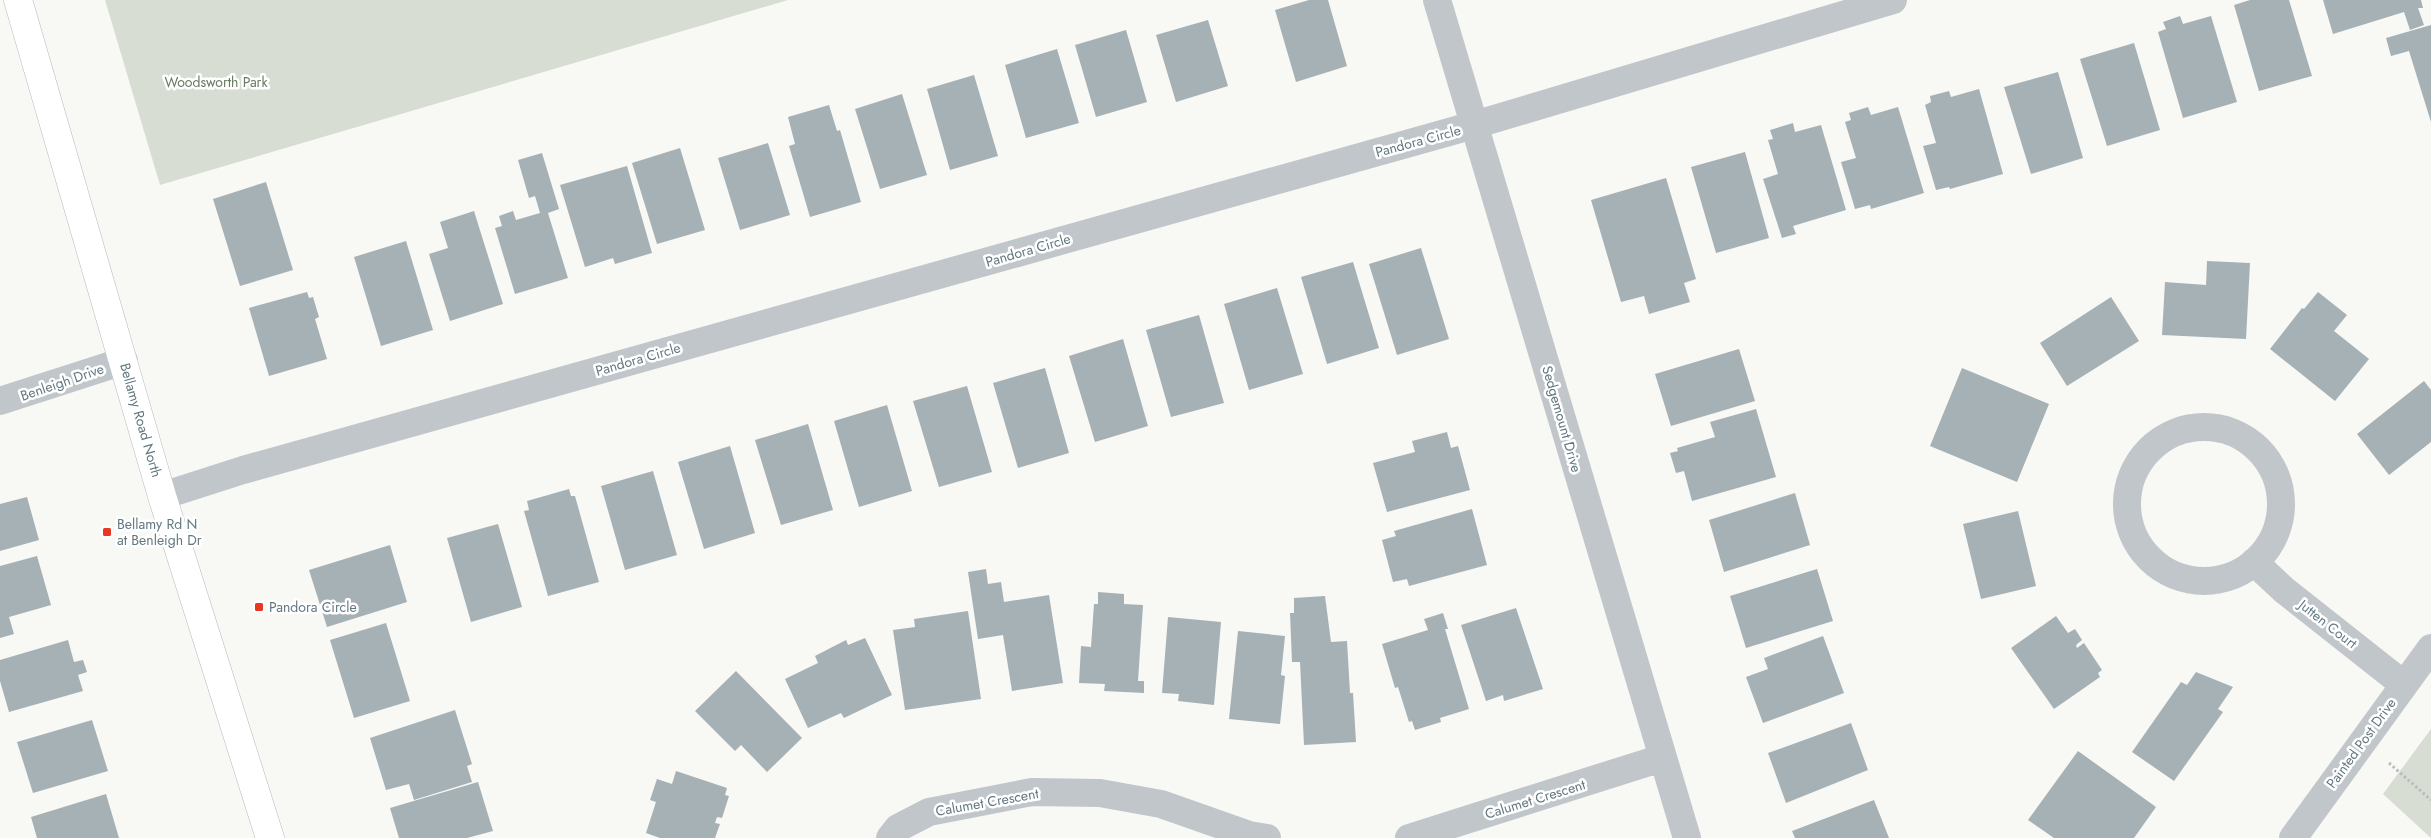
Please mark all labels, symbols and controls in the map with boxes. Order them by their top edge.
park label: Woodsworth Park [164,72,268,92]
street label: Pandora Circle [1373,120,1463,162]
street label: Pandora Circle [983,228,1073,272]
street label: Pandora Circle [593,337,683,381]
street label: Benleigh Drive [18,358,106,406]
street label: Bellamy Road North [115,361,167,479]
street label: Sedgemount Drive [1537,363,1587,475]
place label: Bellamy Rd N at Benleigh Dr [117,514,202,550]
marker: Bellamy Rd N at Benleigh Dr [101,526,113,538]
street label: Jutten Court [2293,594,2362,653]
place label: Pandora Circle [269,597,357,617]
marker: Pandora Circle [253,601,265,613]
street label: Painted Post Drive [2321,694,2401,792]
street label: Calumet Crescent [1482,774,1588,824]
street label: Calumet Crescent [934,783,1041,821]

